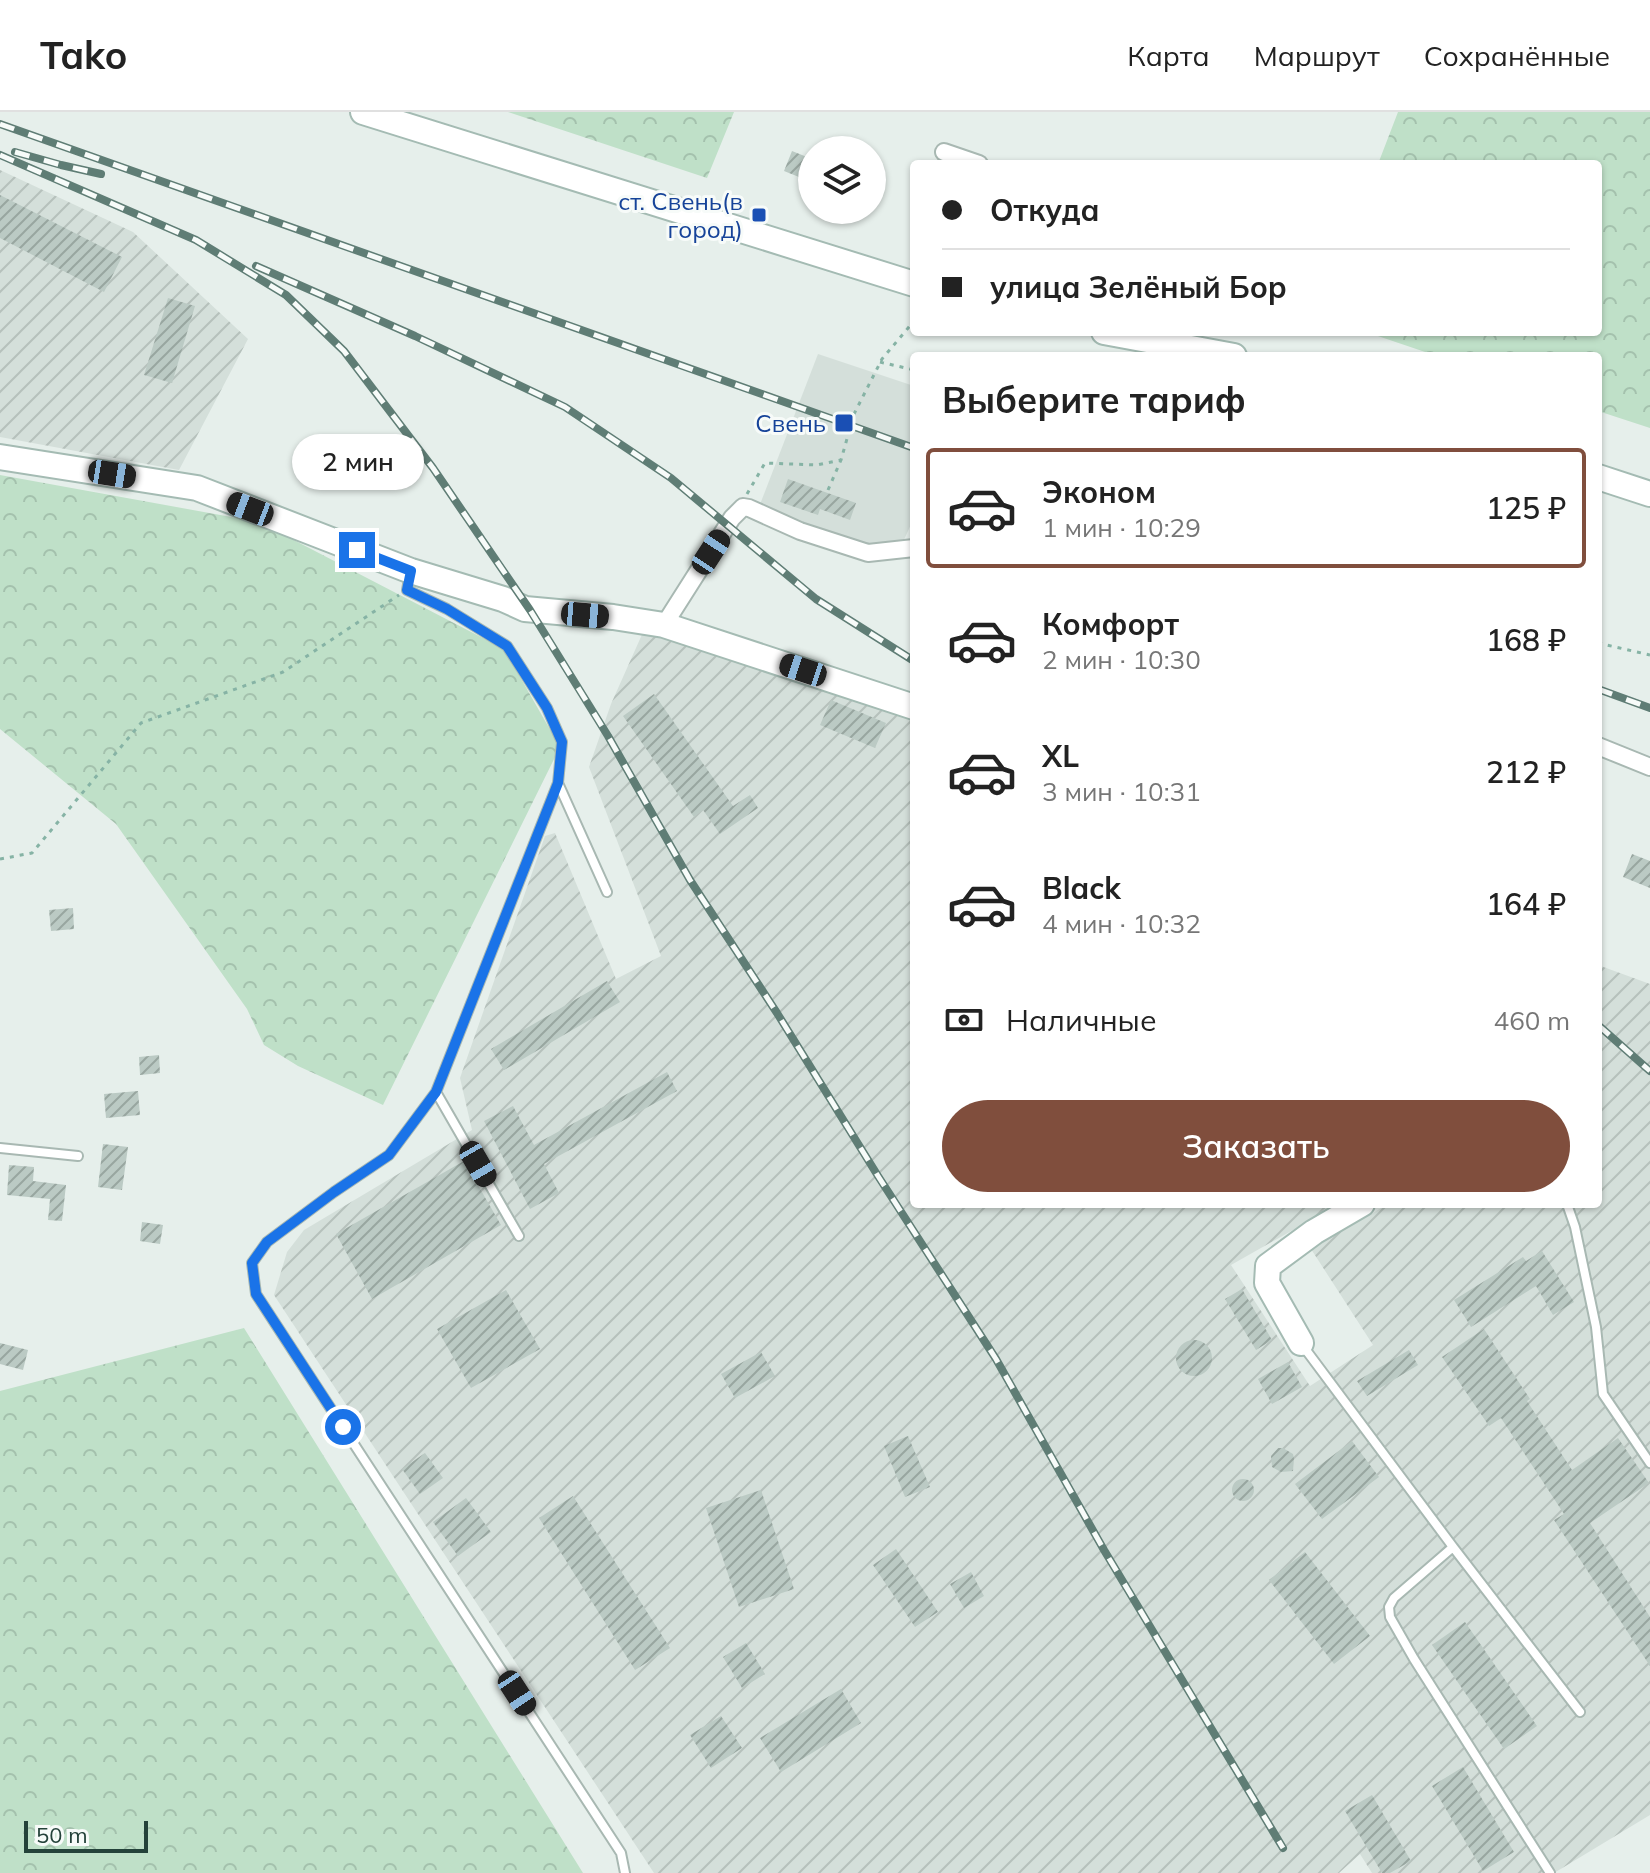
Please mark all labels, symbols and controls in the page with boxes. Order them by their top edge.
text: Tako [40,31,127,79]
text: Карта [1127,38,1210,73]
text: Маршрут [1254,38,1380,73]
text: Сохранённые [1424,38,1610,73]
map controls [798,136,886,224]
button: layers [798,136,886,224]
place label: ст. Свень(в город) [618,186,743,244]
text: Откуда [990,191,1100,229]
marker: ст. Свень(в город) [750,206,768,224]
text: улица Зелёный Бор [990,268,1287,306]
text: Выберите тариф [942,377,1246,422]
place label: Свень [755,408,826,438]
marker: Свень [833,412,855,434]
callout: 2 мин [291,434,423,490]
text: 2 мин [322,445,394,478]
car [86,458,138,490]
icon: car [946,472,1018,544]
text: Эконом [1042,473,1156,511]
car [223,489,277,529]
text: 125 ₽ [1486,489,1566,527]
text: 1 мин · 10:29 [1042,511,1201,544]
car [688,525,734,579]
route end [339,532,375,568]
car [560,601,610,629]
icon: car [946,604,1018,676]
text: Комфорт [1042,605,1179,643]
text: 168 ₽ [1486,621,1566,659]
text: 2 мин · 10:30 [1042,643,1201,676]
car [776,651,830,689]
icon: car [946,736,1018,808]
text: XL [1042,737,1079,775]
text: 212 ₽ [1486,753,1566,791]
text: 3 мин · 10:31 [1042,775,1201,808]
icon: car [946,868,1018,940]
text: Black [1042,869,1121,907]
text: 164 ₽ [1486,885,1566,923]
text: 4 мин · 10:32 [1042,907,1201,940]
icon: cash [942,998,986,1042]
text: Наличные [1006,1001,1157,1039]
text: 460 m [1494,1004,1570,1037]
button: Заказать [942,1100,1570,1192]
car [456,1137,500,1191]
route start [325,1409,361,1445]
car [494,1666,540,1720]
scale bar [24,1817,148,1853]
text: 50 m [36,1821,87,1849]

